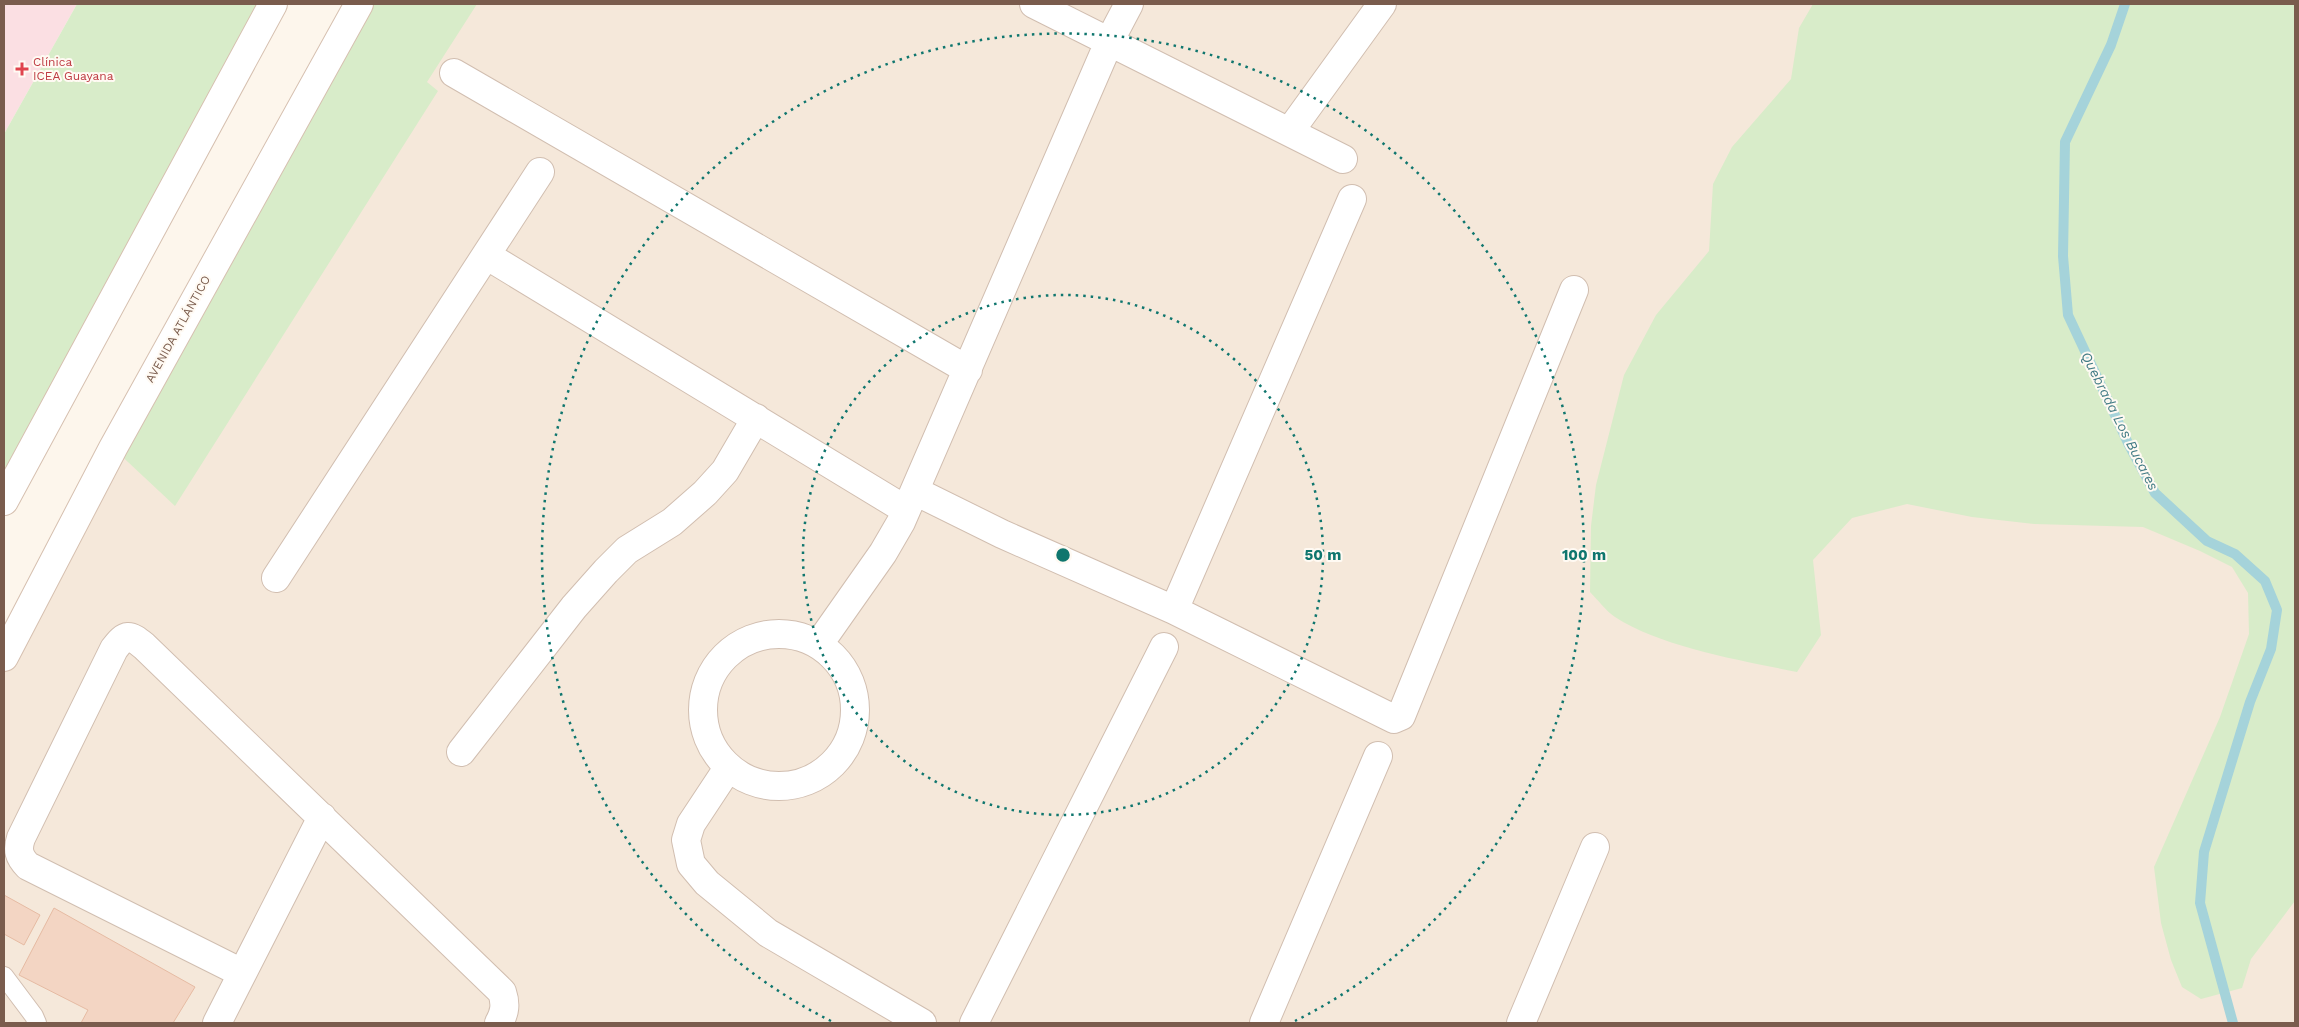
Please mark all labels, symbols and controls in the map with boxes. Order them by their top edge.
place label: Clínica ICEA Guayana [33,55,114,83]
marker: Clínica ICEA Guayana [15,62,29,76]
street label: AVENIDA ATLÁNTICO [143,273,213,385]
water label: Quebrada Los Bucares [2078,349,2162,493]
centre of rings [1054,546,1072,564]
text: 50 m [1305,546,1341,564]
text: 100 m [1562,546,1606,564]

